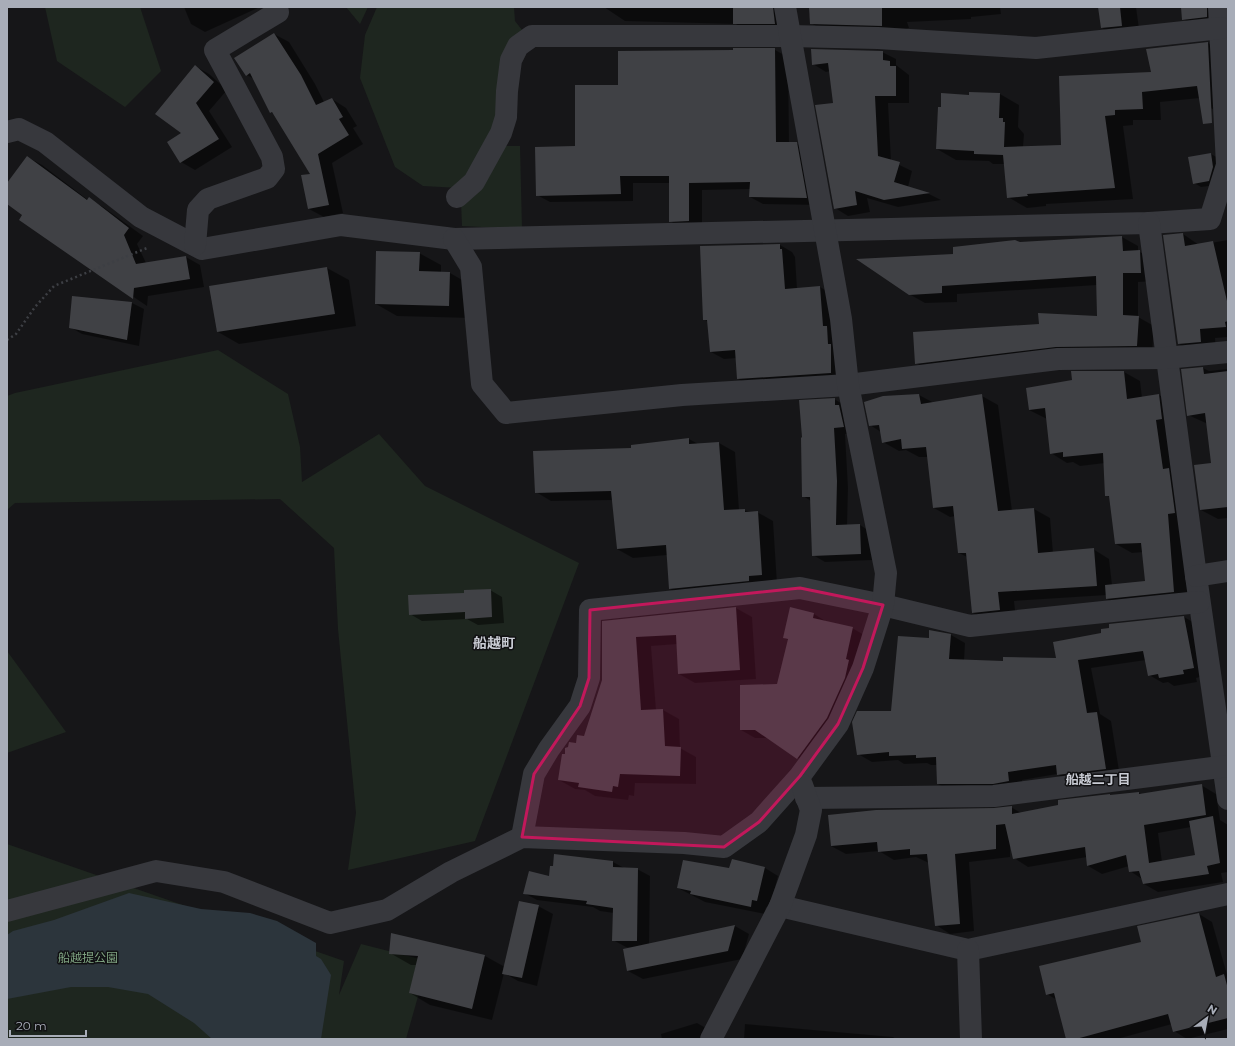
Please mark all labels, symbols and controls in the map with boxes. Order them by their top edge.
district label: 船越町 [473,634,515,652]
district label: 船越二丁目 [1065,771,1131,787]
park label: 船越提公園 [58,950,118,965]
north arrow [1187,998,1227,1038]
text: N [1205,1001,1220,1018]
scale bar [10,1012,86,1038]
text: 20 m [16,1018,47,1033]

